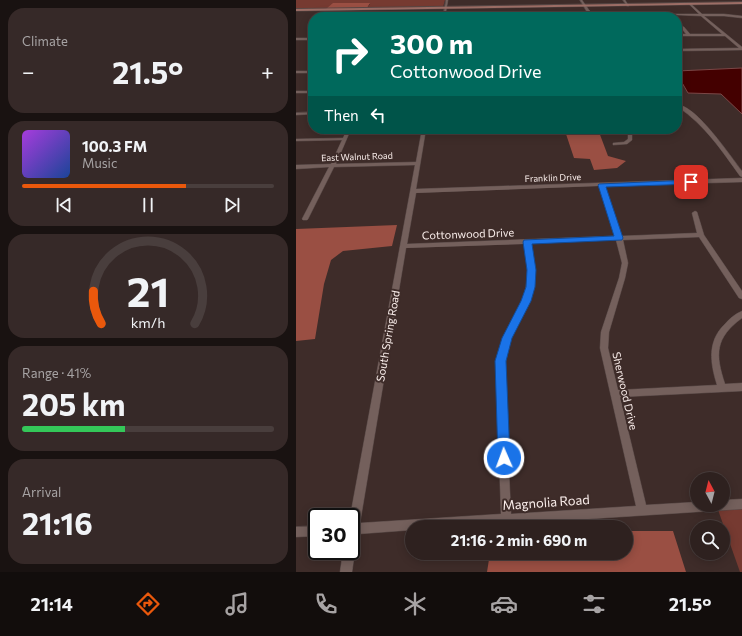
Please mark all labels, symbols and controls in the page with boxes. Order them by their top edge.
text: 300 m [390,26,473,60]
icon: right [324,28,376,80]
text: Climate [22,33,68,49]
text: 21.5° [112,53,183,90]
text: − [22,58,35,85]
text: + [261,58,274,85]
text: Cottonwood Drive [390,60,541,82]
icon: left [367,104,389,126]
text: Then [324,106,359,124]
text: 100.3 FM [82,137,147,155]
street label: East Walnut Road [321,150,393,163]
text: Music [82,155,117,171]
pin [674,165,708,199]
street label: Franklin Drive [525,171,582,184]
icon: arrive [680,171,702,193]
icon: previous [53,194,75,216]
icon: pause [137,194,159,216]
icon: next [221,194,243,216]
street label: Cottonwood Drive [422,225,515,242]
text: 21 [127,265,169,316]
street label: South Spring Road [373,289,402,383]
text: km/h [131,313,165,331]
street label: Sherwood Drive [610,351,641,431]
text: Range · 41% [22,365,91,381]
text: 205 km [22,385,125,422]
position arrow [483,437,525,479]
north arrow [690,472,730,512]
map controls [690,472,730,560]
text: Arrival [22,484,61,500]
street label: Magnolia Road [502,491,590,513]
text: 21:16 [22,504,93,541]
speed limit sign: 30 [308,508,360,560]
button: search [690,520,730,560]
text: 21:16 · 2 min · 690 m [451,531,587,549]
icon: directions [134,590,162,618]
icon: music [223,590,251,618]
icon: phone [312,590,340,618]
icon: climate [401,590,429,618]
icon: car [490,590,518,618]
icon: filters [580,590,608,618]
text: 21:14 [31,593,73,615]
text: 21.5° [669,593,711,615]

